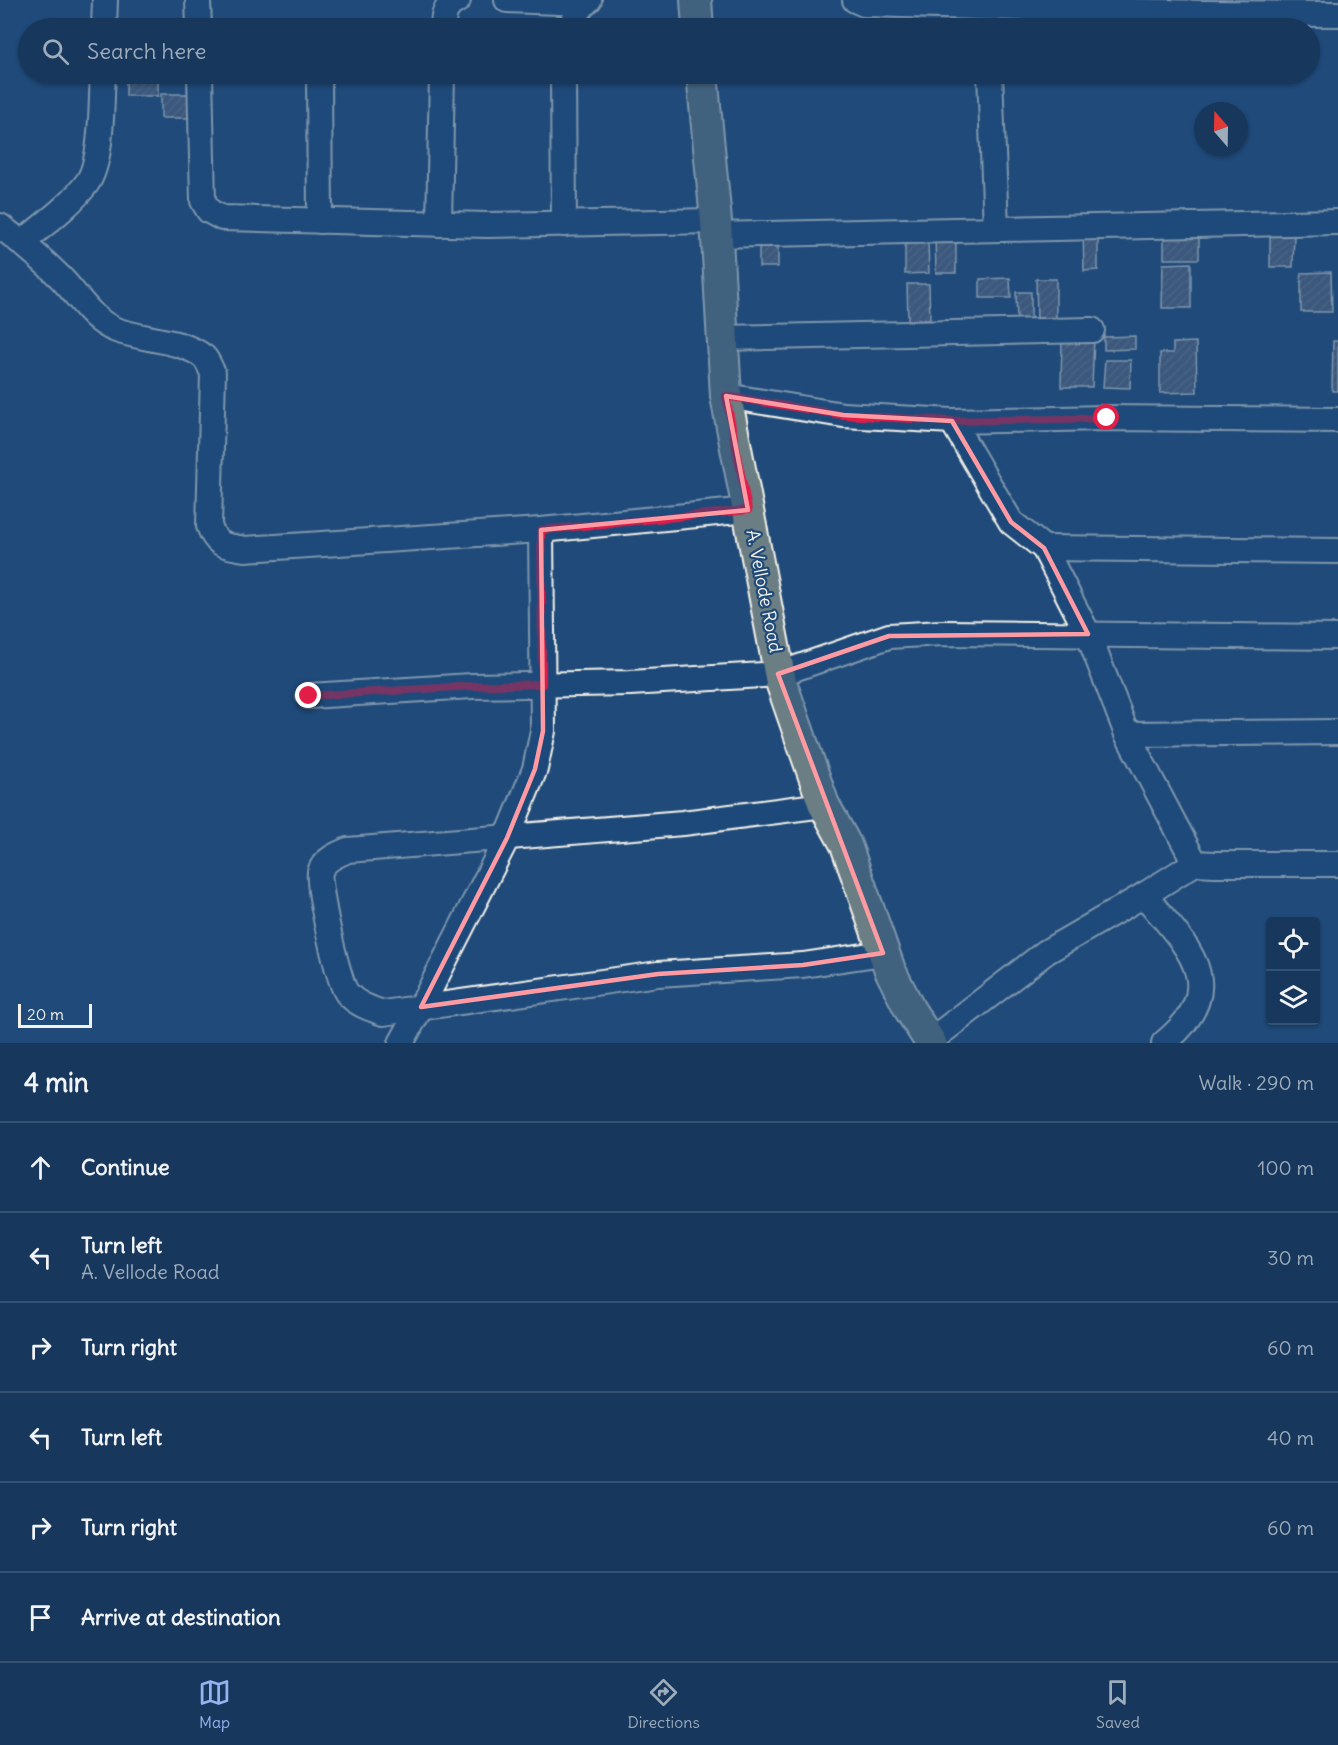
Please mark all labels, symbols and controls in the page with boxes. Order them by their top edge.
search box [18,18,1320,84]
icon: search [39,35,72,68]
text: Search here [87,37,206,65]
north arrow [1194,102,1248,156]
route start [1093,404,1119,430]
street label: A. Vellode Road [741,528,788,655]
route end [295,682,321,708]
map controls [1266,917,1320,1025]
button: locate [1266,917,1320,971]
button: layers [1266,971,1320,1025]
scale bar [18,1001,92,1028]
text: 20 m [27,1004,64,1024]
text: 4 min [24,1066,89,1099]
text: Walk · 290 m [1199,1070,1314,1095]
icon: ahead [24,1151,57,1184]
text: Continue [81,1153,170,1181]
text: 100 m [1257,1155,1314,1180]
text: Turn left [81,1231,162,1259]
icon: left [24,1241,57,1274]
text: 30 m [1267,1245,1314,1270]
text: A. Vellode Road [81,1259,220,1284]
icon: right [24,1331,57,1364]
text: Turn right [81,1333,177,1361]
text: 60 m [1267,1335,1314,1360]
icon: left [24,1421,57,1454]
text: Turn left [81,1423,162,1451]
text: 40 m [1267,1425,1314,1450]
icon: right [24,1511,57,1544]
text: Turn right [81,1513,177,1541]
text: 60 m [1267,1515,1314,1540]
icon: arrive [24,1601,57,1634]
text: Arrive at destination [81,1603,281,1631]
tab: Map [198,1676,231,1732]
tab: Directions [627,1676,700,1732]
tab: Saved [1096,1676,1140,1732]

